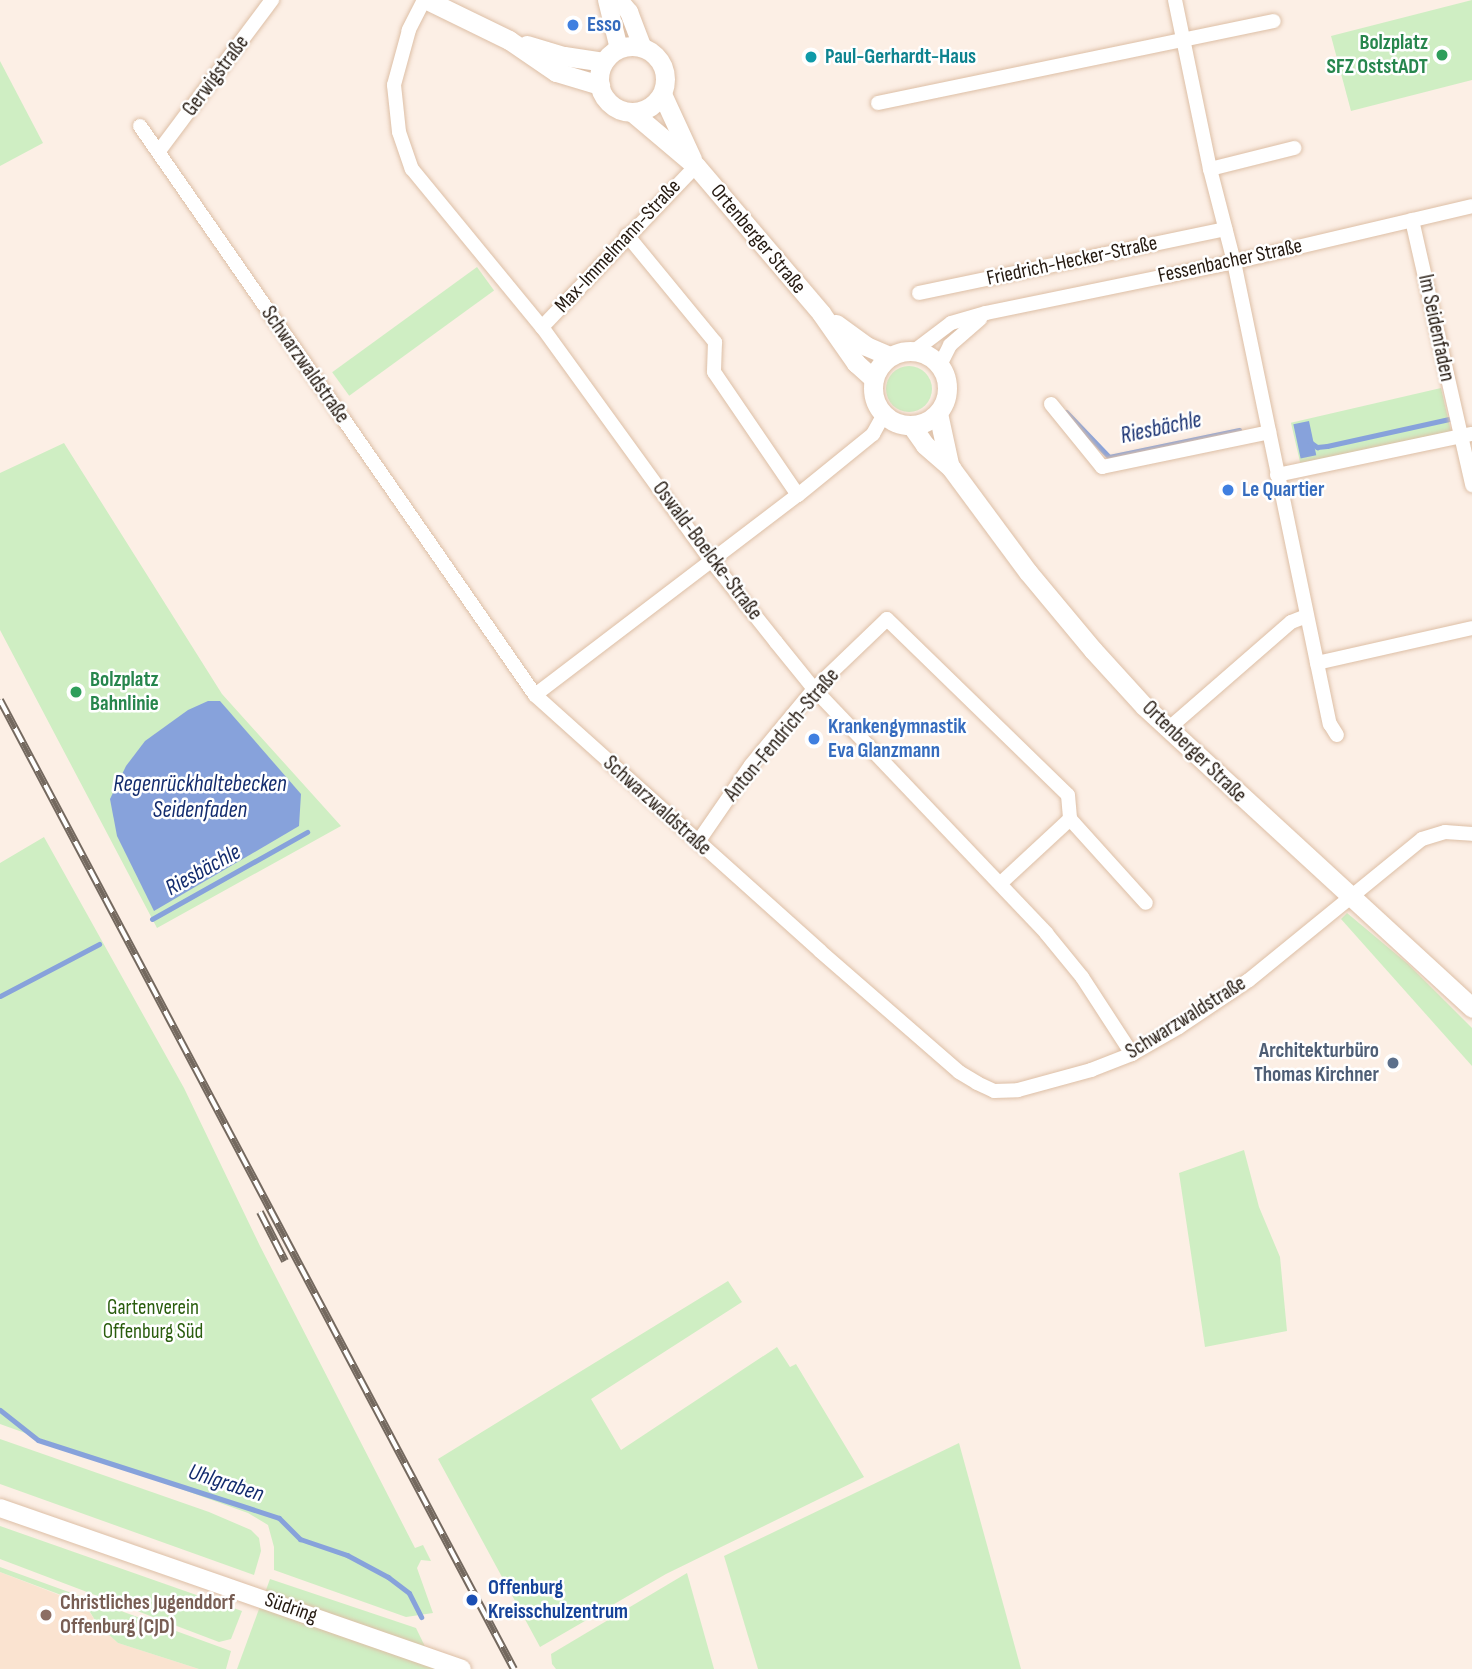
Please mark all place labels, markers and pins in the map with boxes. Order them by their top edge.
place label: Esso [587,12,621,38]
marker: Esso [565,17,581,33]
place label: Bolzplatz SFZ OststADT [1326,30,1428,80]
place label: Paul-Gerhardt-Haus [825,44,976,70]
marker: Bolzplatz SFZ OststADT [1434,47,1450,63]
marker: Paul-Gerhardt-Haus [803,49,819,65]
place label: Le Quartier [1242,477,1325,503]
marker: Le Quartier [1220,482,1236,498]
place label: Bolzplatz Bahnlinie [90,667,159,717]
marker: Bolzplatz Bahnlinie [68,684,84,700]
place label: Krankengymnastik Eva Glanzmann [828,714,966,764]
marker: Krankengymnastik Eva Glanzmann [806,731,822,747]
place label: Architekturbüro Thomas Kirchner [1254,1038,1379,1088]
marker: Architekturbüro Thomas Kirchner [1385,1055,1401,1071]
place label: Offenburg Kreisschulzentrum [488,1575,628,1625]
place label: Christliches Jugenddorf Offenburg (CJD) [60,1590,235,1640]
marker: Offenburg Kreisschulzentrum [462,1590,482,1610]
marker: Christliches Jugenddorf Offenburg (CJD) [38,1607,54,1623]

